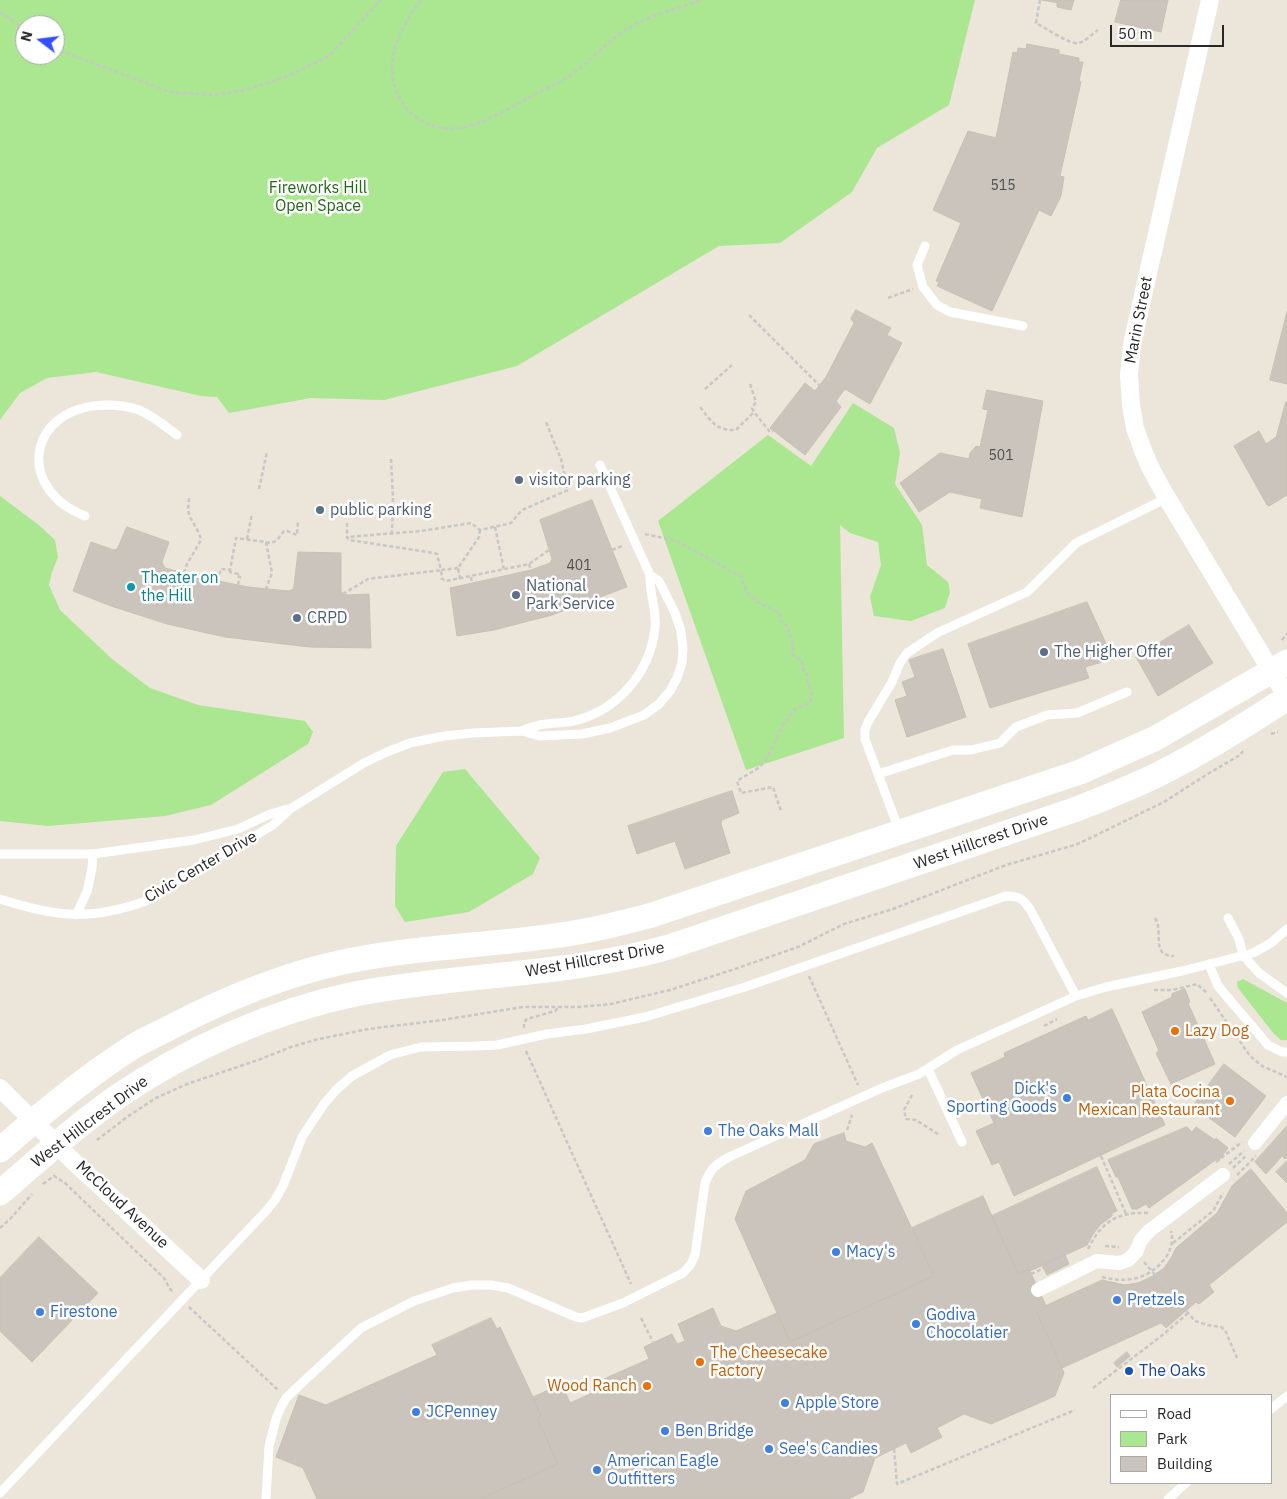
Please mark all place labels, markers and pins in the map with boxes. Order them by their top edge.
place label: visitor parking [529,470,630,490]
marker: visitor parking [513,474,525,486]
place label: public parking [330,500,431,520]
marker: public parking [314,504,326,516]
place label: Theater on the Hill [141,568,219,606]
place label: National Park Service [526,576,615,614]
marker: Theater on the Hill [125,581,137,593]
marker: National Park Service [510,589,522,601]
place label: CRPD [307,608,348,628]
marker: CRPD [291,612,303,624]
place label: The Higher Offer [1054,642,1172,662]
marker: The Higher Offer [1038,646,1050,658]
place label: Lazy Dog [1185,1021,1249,1041]
marker: Lazy Dog [1169,1025,1181,1037]
place label: Dick's Sporting Goods [946,1079,1057,1117]
place label: Plata Cocina Mexican Restaurant [1078,1082,1220,1120]
marker: Dick's Sporting Goods [1061,1092,1073,1104]
marker: Plata Cocina Mexican Restaurant [1224,1095,1236,1107]
place label: The Oaks Mall [718,1121,819,1141]
marker: The Oaks Mall [702,1125,714,1137]
place label: Macy's [846,1242,896,1262]
marker: Macy's [830,1246,842,1258]
place label: Pretzels [1127,1290,1185,1310]
marker: Pretzels [1111,1294,1123,1306]
place label: Firestone [50,1302,118,1322]
place label: Godiva Chocolatier [926,1305,1008,1343]
marker: Firestone [34,1306,46,1318]
marker: Godiva Chocolatier [910,1318,922,1330]
place label: The Cheesecake Factory [710,1343,828,1381]
marker: The Cheesecake Factory [694,1356,706,1368]
place label: The Oaks [1139,1361,1206,1381]
marker: The Oaks [1123,1365,1135,1377]
place label: Wood Ranch [547,1376,637,1396]
marker: Wood Ranch [641,1380,653,1392]
place label: Apple Store [795,1393,879,1413]
marker: Apple Store [779,1397,791,1409]
place label: JCPenney [426,1402,497,1422]
marker: JCPenney [410,1406,422,1418]
place label: Ben Bridge [675,1421,754,1441]
marker: Ben Bridge [659,1425,671,1437]
place label: See's Candies [779,1439,878,1459]
marker: See's Candies [763,1443,775,1455]
place label: American Eagle Outfitters [607,1451,719,1489]
marker: American Eagle Outfitters [591,1464,603,1476]

